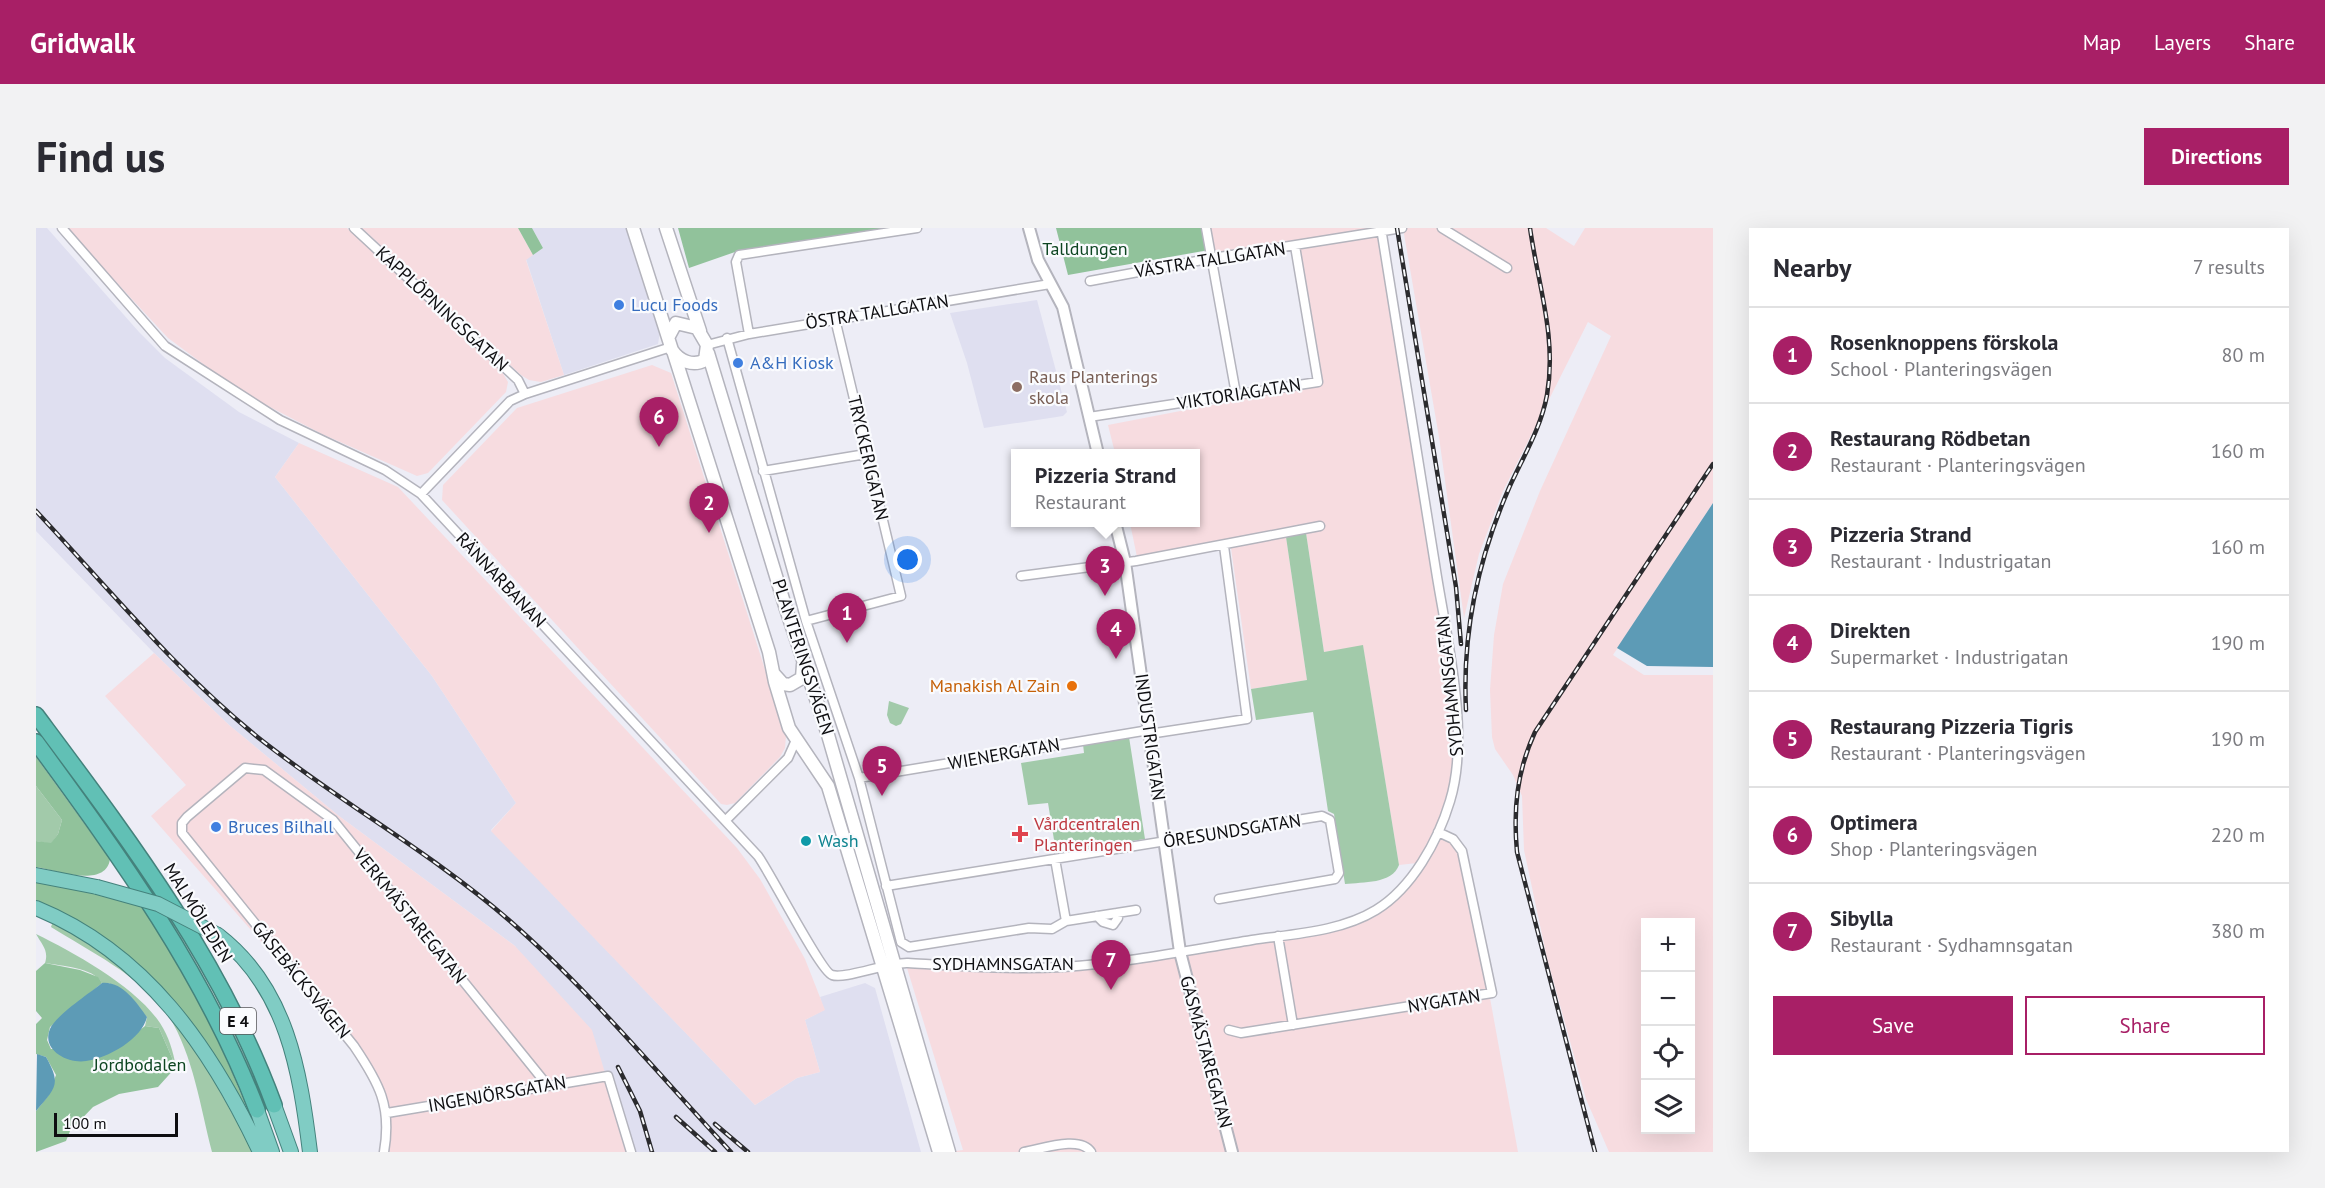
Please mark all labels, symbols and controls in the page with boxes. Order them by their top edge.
text: Gridwalk [30,24,136,61]
text: Map [2083,29,2121,56]
text: Layers [2154,29,2211,56]
text: Share [2244,29,2295,56]
button: Directions [2144,128,2289,185]
text: Find us [36,129,165,184]
street label: VÄSTRA TALLGATAN [1132,236,1287,283]
park label: Talldungen [1042,237,1128,260]
street label: KAPPLÖPNINGSGATAN [371,241,514,376]
text: Nearby [1773,251,1851,284]
text: 7 results [2193,254,2265,280]
street label: ÖSTRA TALLGATAN [804,289,950,334]
place label: Lucu Foods [631,293,718,316]
marker: Lucu Foods [612,298,626,312]
text: Rosenknoppens förskola [1830,328,2058,356]
text: 1 [1787,342,1798,368]
text: 80 m [2222,342,2265,368]
place label: A&H Kiosk [750,351,834,374]
marker: A&H Kiosk [731,356,745,370]
text: School · Planteringsvägen [1830,356,2052,382]
place label: Raus Planterings skola [1029,365,1158,409]
street label: VIKTORIAGATAN [1174,372,1302,415]
marker: Raus Planterings skola [1010,380,1024,394]
street label: TRYCKERIGATAN [843,393,894,523]
pin: 6 [640,398,678,447]
text: Restaurang Rödbetan [1830,424,2030,452]
text: 2 [1787,438,1798,464]
text: 160 m [2211,438,2265,464]
popup [1011,449,1200,527]
text: Restaurant · Planteringsvägen [1830,452,2086,478]
text: Pizzeria Strand [1035,461,1176,489]
pin: 2 [690,484,728,533]
text: Restaurant [1035,489,1126,515]
text: Pizzeria Strand [1830,520,1972,548]
street label: RÄNNARBANAN [451,527,551,632]
text: 3 [1787,534,1798,560]
text: 160 m [2211,534,2265,560]
your location [893,545,922,574]
pin: 3 [1086,546,1124,596]
text: Restaurant · Industrigatan [1830,548,2051,574]
street label: PLANTERINGSVÄGEN [767,576,840,738]
pin: 1 [828,594,866,643]
pin: 4 [1096,610,1136,659]
street label: SYDHAMNSGATAN [1431,614,1468,758]
text: Direkten [1830,616,1911,644]
text: 4 [1787,630,1798,656]
text: 190 m [2211,630,2265,656]
text: Supermarket · Industrigatan [1830,644,2068,670]
street label: INDUSTRIGATAN [1130,672,1171,802]
place label: Manakish Al Zain [930,674,1060,697]
marker: Manakish Al Zain [1065,679,1079,693]
text: Restaurang Pizzeria Tigris [1830,712,2073,740]
text: 5 [1787,726,1798,752]
text: 190 m [2211,726,2265,752]
street label: WIENERGATAN [946,732,1062,775]
text: Restaurant · Planteringsvägen [1830,740,2086,766]
pin: 5 [862,746,902,796]
street label: ÖRESUNDSGATAN [1161,808,1302,853]
text: Optimera [1830,808,1918,836]
place label: Vårdcentralen Planteringen [1033,812,1140,856]
place label: Bruces Bilhall [228,815,334,838]
marker: Bruces Bilhall [209,820,223,834]
text: 6 [1787,822,1798,848]
text: 220 m [2211,822,2265,848]
marker: Vårdcentralen Planteringen [1011,825,1029,843]
place label: Wash [818,829,859,852]
marker: Wash [799,834,813,848]
text: Shop · Planteringsvägen [1830,836,2037,862]
street label: VERKMÄSTAREGATAN [348,843,472,988]
street label: MALMÖLEDEN [159,859,238,967]
text: Sibylla [1830,904,1893,932]
street label: GÅSEBÄCKSVÄGEN [247,916,356,1043]
map controls [1641,918,1695,1134]
button: + [1641,918,1695,972]
text: 7 [1787,918,1798,944]
text: 380 m [2211,918,2265,944]
text: Restaurant · Sydhamnsgatan [1830,932,2073,958]
pin: 7 [1092,940,1130,990]
street label: SYDHAMNSGATAN [932,952,1074,975]
button: − [1641,972,1695,1026]
street label: GASMÄSTAREGATAN [1175,973,1238,1131]
street label: NYGATAN [1406,983,1482,1018]
button: Save [1773,996,2013,1055]
button: Share [2025,996,2265,1055]
road number: E 4 [220,1008,256,1034]
button: locate [1641,1026,1695,1080]
park label: Jordbodalen [93,1053,186,1076]
street label: INGENJÖRSGATAN [426,1070,568,1117]
button: layers [1641,1080,1695,1134]
scale bar [54,1110,178,1138]
text: 100 m [63,1113,106,1133]

